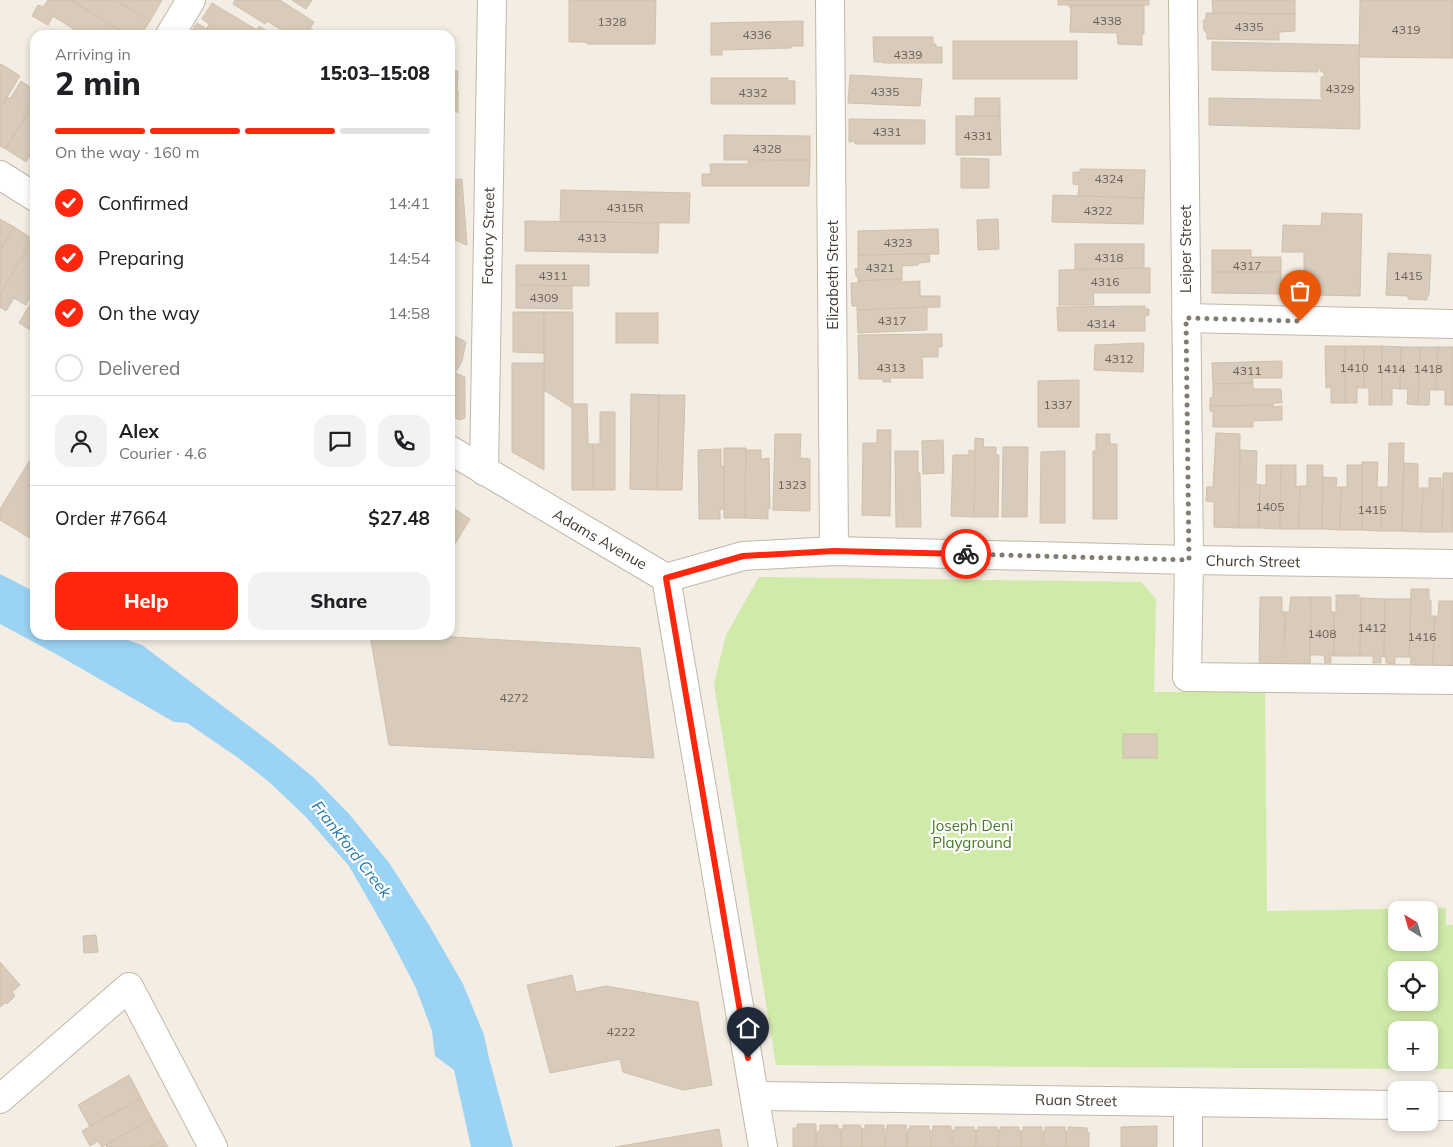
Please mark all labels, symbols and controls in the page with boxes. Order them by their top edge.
house number: 4338 [1093,13,1121,28]
house number: 1328 [598,14,626,29]
house number: 4335 [1235,19,1263,34]
house number: 4319 [1392,22,1420,37]
house number: 4336 [743,27,771,42]
text: Arriving in [55,44,131,64]
house number: 4339 [894,47,922,62]
text: 15:03–15:08 [319,61,430,85]
text: 2 min [55,63,141,103]
house number: 4329 [1326,81,1354,96]
house number: 4335 [871,84,899,99]
house number: 4332 [739,85,767,100]
house number: 4331 [873,124,901,139]
house number: 4331 [964,128,992,143]
house number: 4328 [753,141,781,156]
text: On the way · 160 m [55,142,200,162]
house number: 4324 [1095,171,1123,186]
street label: Factory Street [478,187,498,285]
icon: check [55,189,83,217]
text: Confirmed [98,191,189,215]
text: 14:41 [388,193,430,213]
house number: 4315R [606,200,644,215]
house number: 4322 [1084,203,1112,218]
street label: Leiper Street [1176,205,1195,293]
street label: Elizabeth Street [823,220,842,330]
house number: 4313 [578,230,606,245]
house number: 4323 [884,235,912,250]
icon: check [55,244,83,272]
text: Preparing [98,246,184,270]
text: 14:54 [388,248,430,268]
house number: 4318 [1095,250,1123,265]
house number: 4317 [1233,258,1261,273]
house number: 4321 [866,260,894,275]
house number: 4311 [539,268,567,283]
house number: 1415 [1394,268,1422,283]
pin [1279,270,1321,321]
house number: 4316 [1091,274,1119,289]
icon: bag [1286,277,1314,305]
house number: 4309 [530,290,558,305]
icon: check [55,299,83,327]
text: On the way [98,301,200,325]
text: 14:58 [388,303,430,323]
house number: 4317 [878,313,906,328]
house number: 4314 [1087,316,1115,331]
house number: 4312 [1105,351,1133,366]
text: Delivered [98,356,180,380]
house number: 4313 [877,360,905,375]
house number: 1410 [1340,360,1368,375]
house number: 1414 [1377,361,1405,376]
house number: 1418 [1414,361,1442,376]
house number: 4311 [1233,363,1261,378]
house number: 1337 [1044,397,1072,412]
button: person [55,415,107,467]
button: chat [314,415,366,467]
button: phone [378,415,430,467]
text: Alex [119,419,159,443]
text: Courier · 4.6 [119,443,207,463]
house number: 1323 [778,477,806,492]
house number: 1405 [1256,499,1284,514]
house number: 1415 [1358,502,1386,517]
street label: Adams Avenue [549,504,651,574]
text: Order #7664 [55,506,167,530]
text: $27.48 [368,506,430,530]
courier [941,529,991,579]
icon: bike [952,540,980,568]
street label: Church Street [1206,551,1300,571]
button: Help [55,572,238,630]
button: Share [248,572,430,630]
house number: 1412 [1358,620,1386,635]
house number: 1408 [1308,626,1336,641]
house number: 1416 [1408,629,1436,644]
house number: 4272 [500,690,528,705]
water label: Frankford Creek [308,796,397,902]
park label: Joseph Deni Playground [931,816,1013,852]
north arrow [1388,901,1438,951]
map controls [1388,901,1438,1131]
button: locate [1388,961,1438,1011]
pin [727,1007,769,1058]
icon: home [734,1014,762,1042]
button: + [1388,1021,1438,1071]
house number: 4222 [607,1024,635,1039]
button: − [1388,1081,1438,1131]
street label: Ruan Street [1035,1090,1117,1110]

